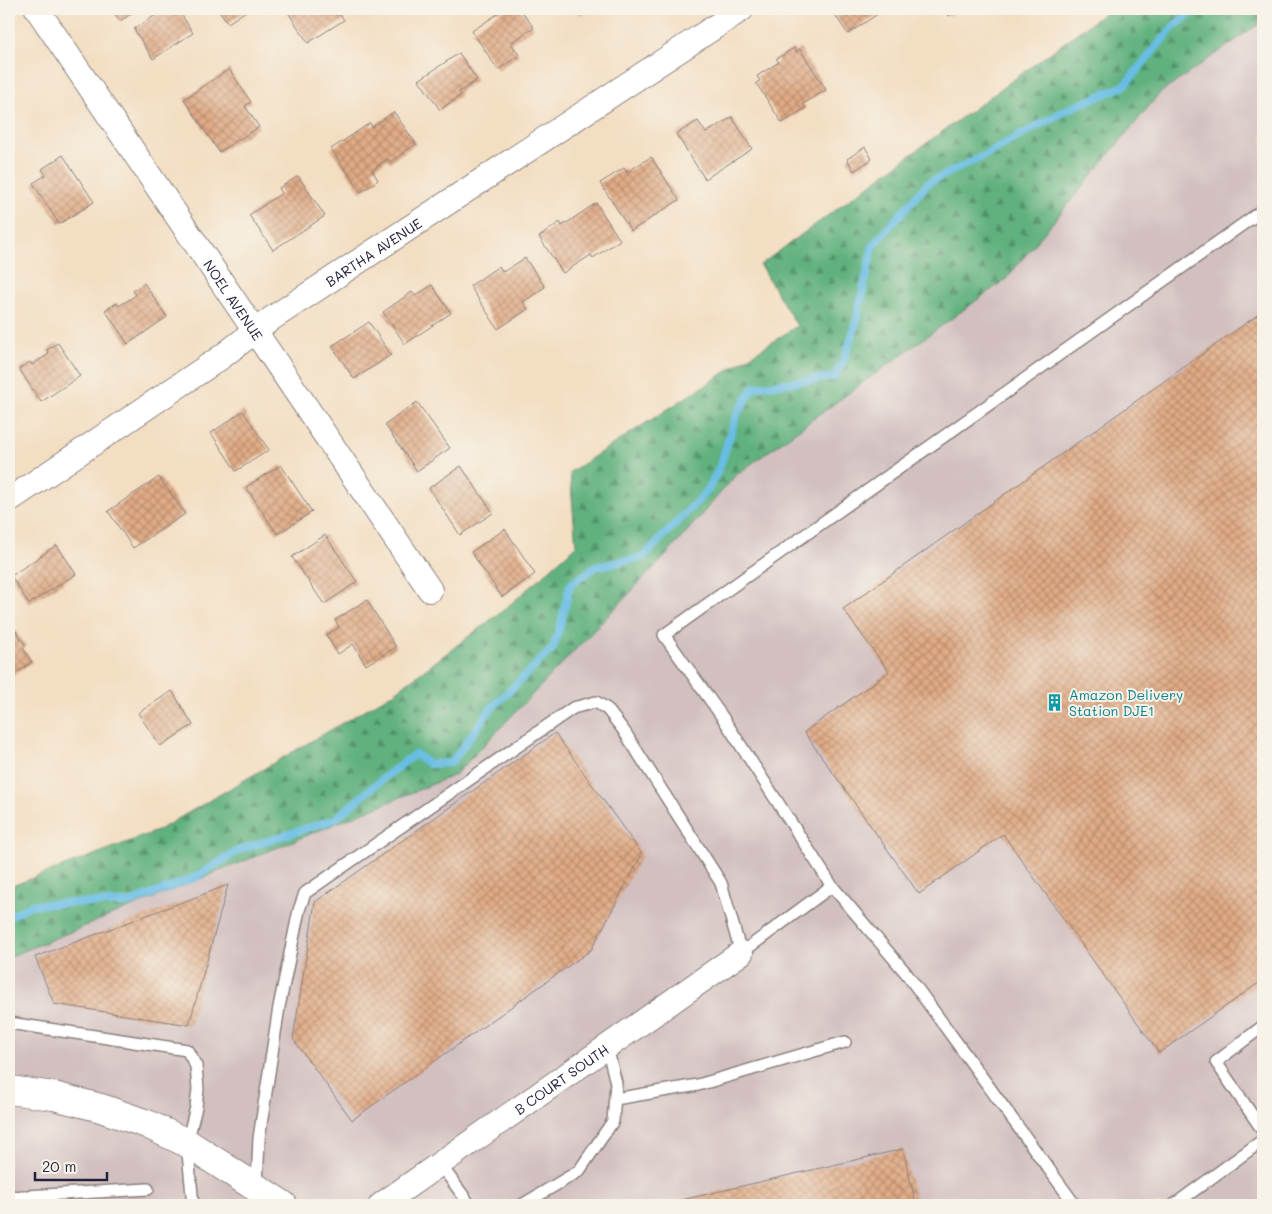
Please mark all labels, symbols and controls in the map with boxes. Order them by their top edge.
street label: BARTHA AVENUE [321,213,425,290]
street label: NOEL AVENUE [200,256,268,344]
place label: Amazon Delivery Station DJE1 [1069,685,1183,720]
building icon: Amazon Delivery Station DJE1 [1045,692,1065,712]
street label: B COURT SOUTH [510,1039,612,1118]
scale bar [35,1149,108,1181]
text: 20 m [42,1156,76,1176]

